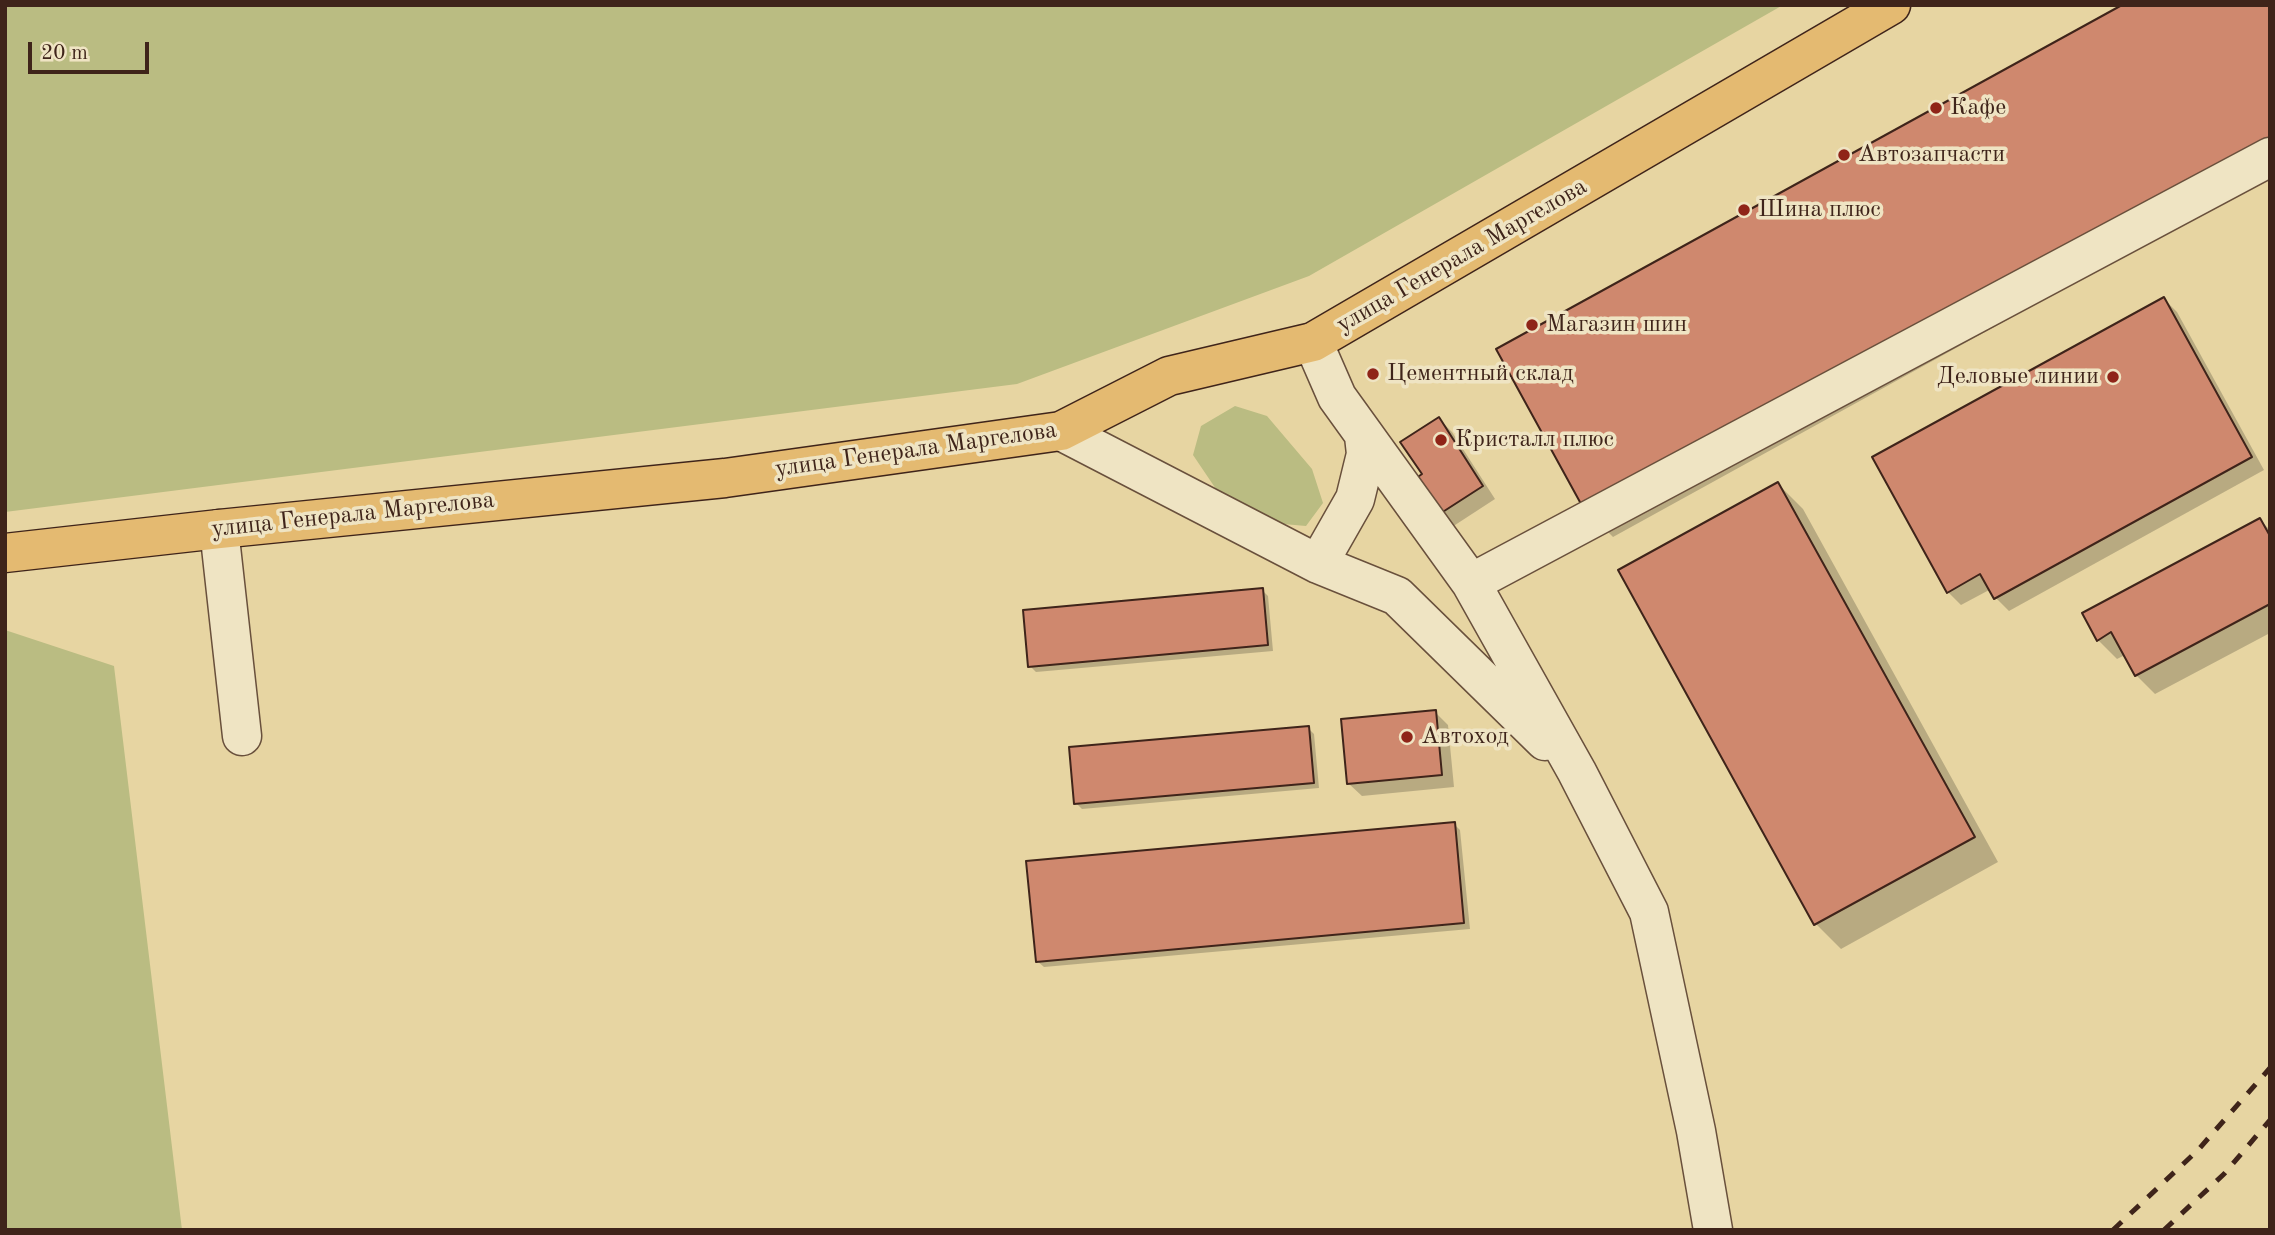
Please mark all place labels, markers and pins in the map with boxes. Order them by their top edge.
place label: Кафе [1950,94,2006,122]
marker: Кафе [1928,100,1944,116]
place label: Автозапчасти [1858,141,2005,169]
marker: Автозапчасти [1836,147,1852,163]
place label: Шина плюс [1758,196,1881,224]
marker: Шина плюс [1736,202,1752,218]
place label: Магазин шин [1546,311,1687,339]
marker: Магазин шин [1524,317,1540,333]
place label: Цементный склад [1387,360,1573,388]
place label: Деловые линии [1937,363,2099,391]
marker: Цементный склад [1365,366,1381,382]
marker: Деловые линии [2105,369,2121,385]
place label: Кристалл плюс [1455,426,1614,454]
marker: Кристалл плюс [1433,432,1449,448]
place label: Автоход [1421,723,1508,751]
marker: Автоход [1399,729,1415,745]

